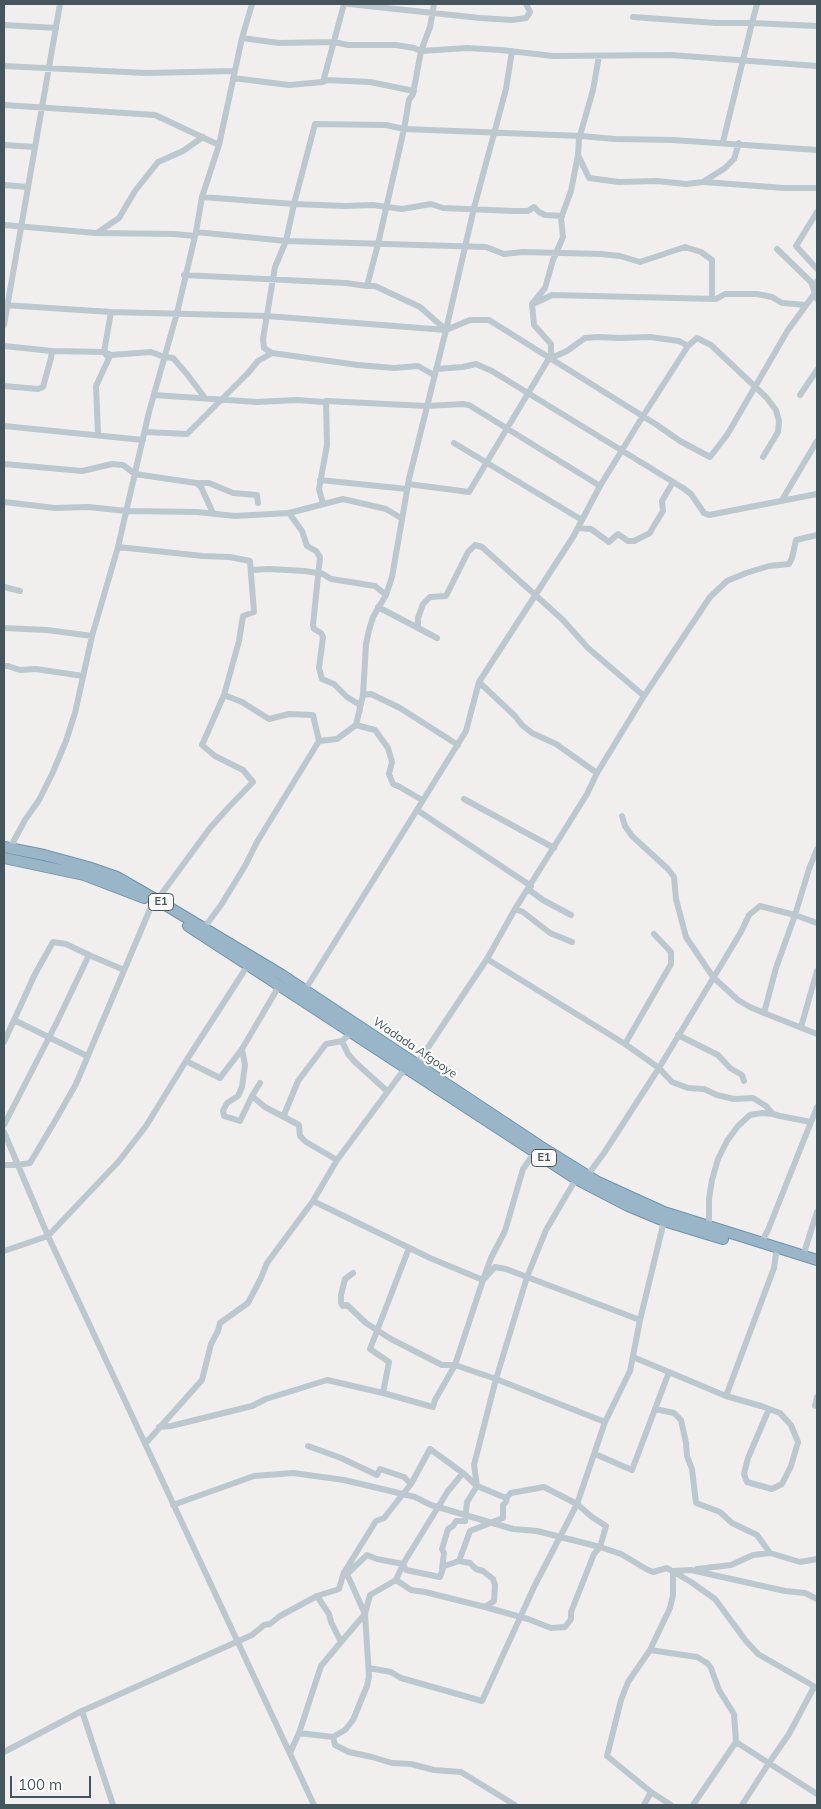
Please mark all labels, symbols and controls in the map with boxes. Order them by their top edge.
road number: E1 [148,894,174,910]
street label: Wadada Afgooye [370,1015,460,1081]
road number: E1 [532,1150,556,1166]
scale bar [12,1766,94,1798]
text: 100 m [18,1775,62,1794]

